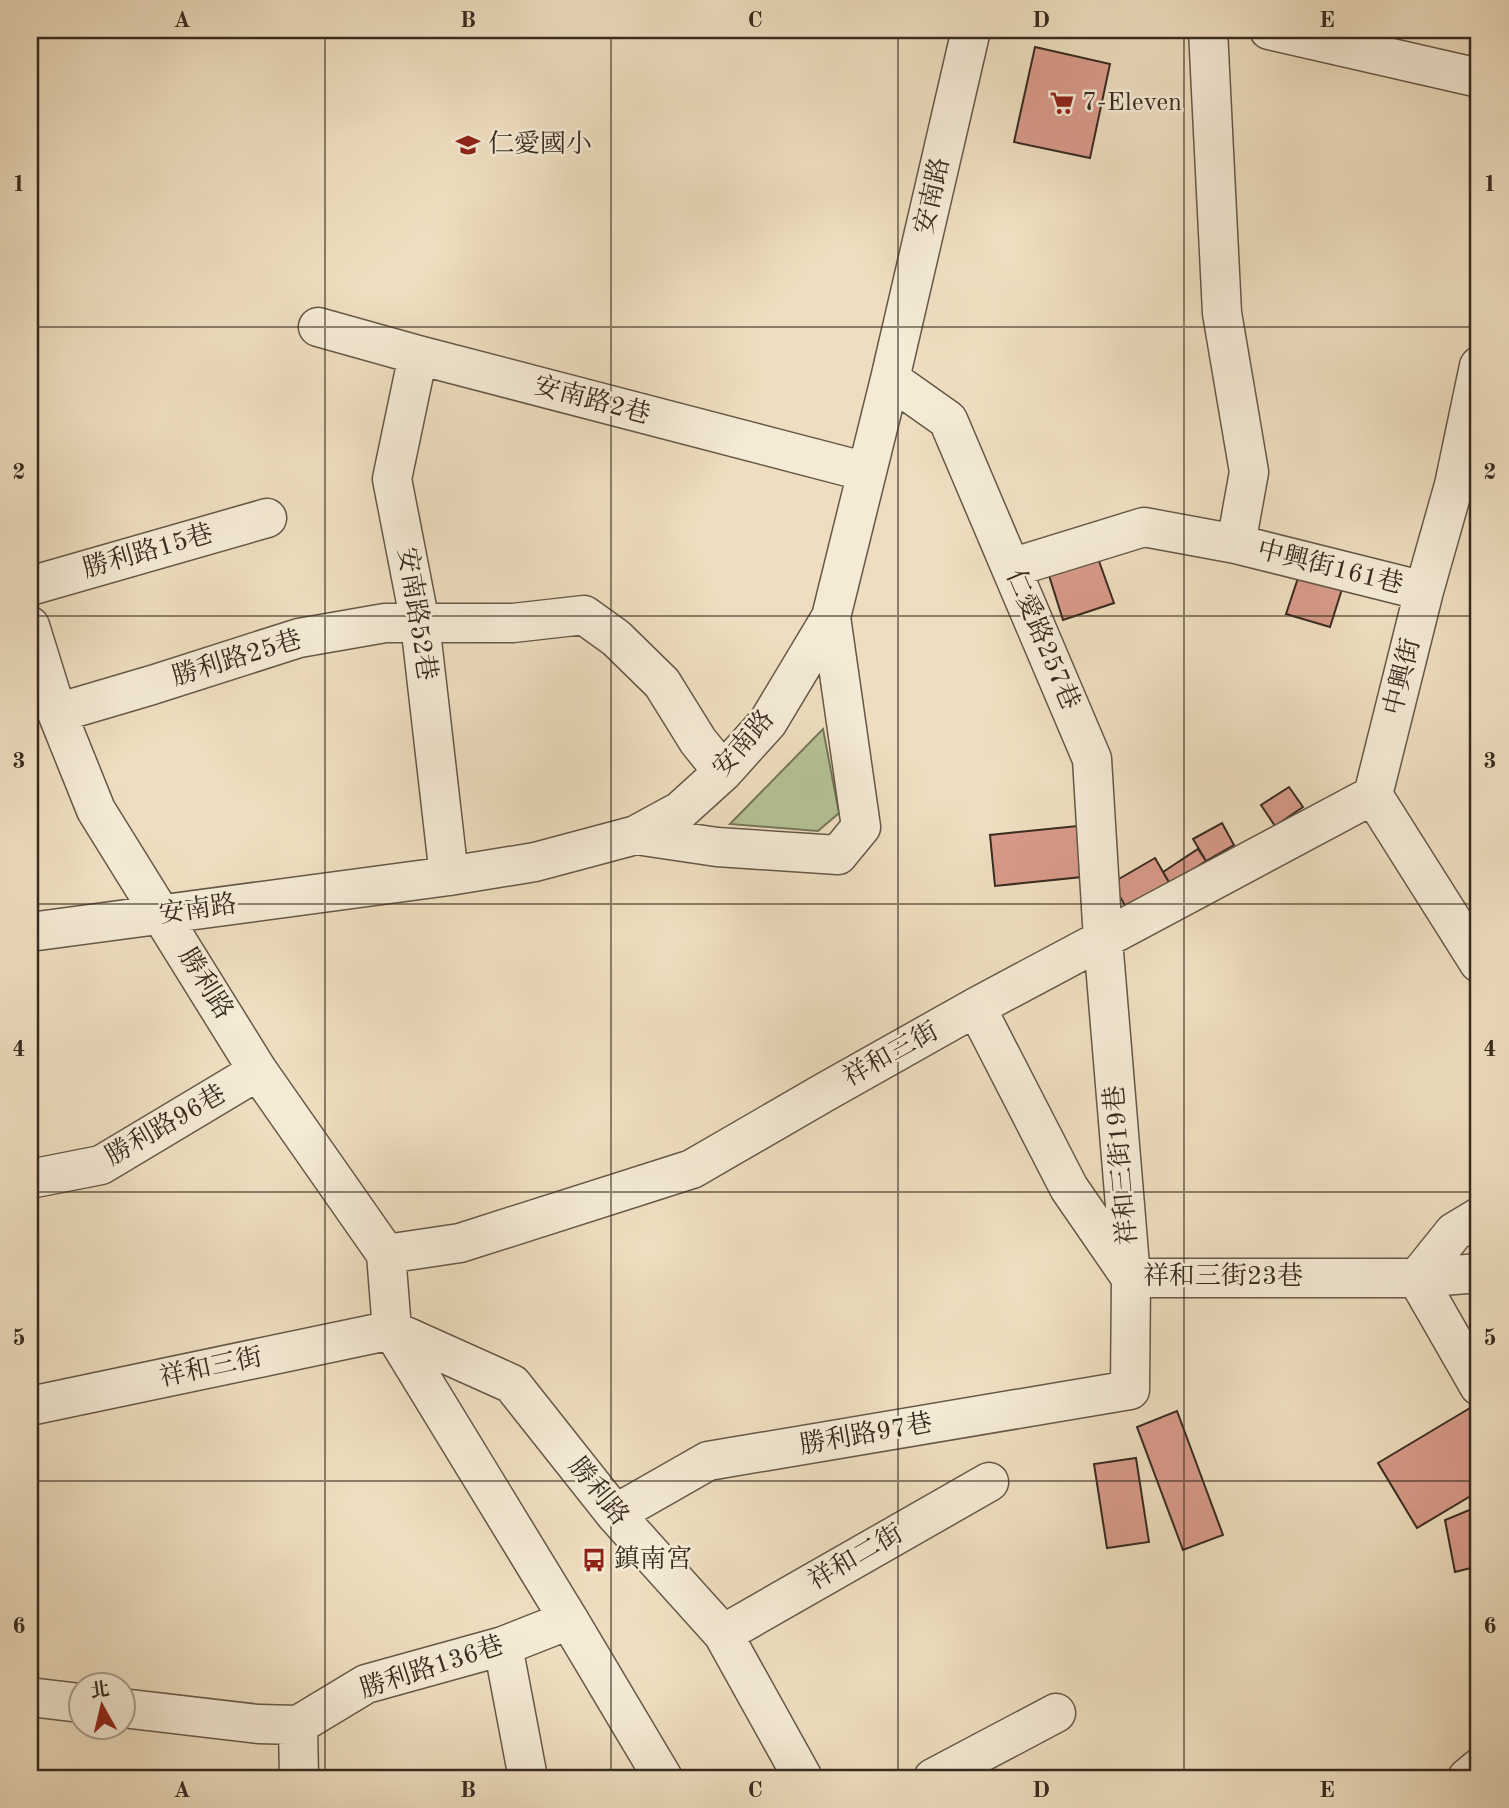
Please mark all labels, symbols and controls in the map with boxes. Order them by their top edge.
text: A [173,9,191,32]
text: B [460,9,476,32]
text: C [747,9,763,32]
text: D [1032,9,1050,32]
text: E [1319,9,1335,32]
supermarket icon: 7-Eleven [1048,89,1076,117]
place label: 7-Eleven [1082,90,1182,116]
place label: 仁愛國小 [488,130,592,158]
school or university icon: 仁愛國小 [454,131,482,159]
street label: 安南路 [910,155,954,237]
text: 1 [12,173,26,196]
text: 1 [1483,173,1497,196]
street label: 安南路2巷 [531,371,653,429]
text: 2 [12,461,26,484]
text: 2 [1483,461,1497,484]
street label: 勝利路15巷 [79,519,216,583]
street label: 中興街161巷 [1254,535,1406,599]
street label: 安南路52巷 [393,545,441,682]
street label: 仁愛路257巷 [1001,565,1085,714]
street label: 勝利路25巷 [168,625,305,691]
street label: 中興街 [1379,636,1425,718]
street label: 安南路 [707,705,779,782]
text: 3 [12,750,26,773]
text: 3 [1483,750,1497,773]
street label: 安南路 [157,890,238,928]
street label: 勝利路 [173,943,238,1024]
street label: 祥和三街 [838,1017,943,1092]
text: 4 [12,1038,26,1061]
text: 4 [1483,1038,1497,1061]
street label: 勝利路96巷 [100,1079,231,1171]
street label: 祥和三街19巷 [1100,1084,1142,1246]
street label: 祥和三街23巷 [1143,1262,1303,1290]
text: 5 [12,1327,26,1350]
text: 5 [1483,1327,1497,1350]
street label: 祥和三街 [157,1343,265,1392]
street label: 勝利路97巷 [797,1409,934,1459]
street label: 勝利路 [563,1452,634,1530]
street label: 祥和二街 [803,1519,908,1595]
place label: 鎮南宮 [614,1545,692,1573]
bus stop icon: 鎮南宮 [580,1546,608,1574]
text: 6 [12,1615,26,1638]
text: 6 [1483,1615,1497,1638]
street label: 勝利路136巷 [356,1631,507,1703]
north arrow [66,1672,136,1742]
text: 北 [89,1679,111,1702]
text: A [173,1779,191,1802]
text: B [460,1779,476,1802]
text: C [747,1779,763,1802]
text: D [1032,1779,1050,1802]
text: E [1319,1779,1335,1802]

